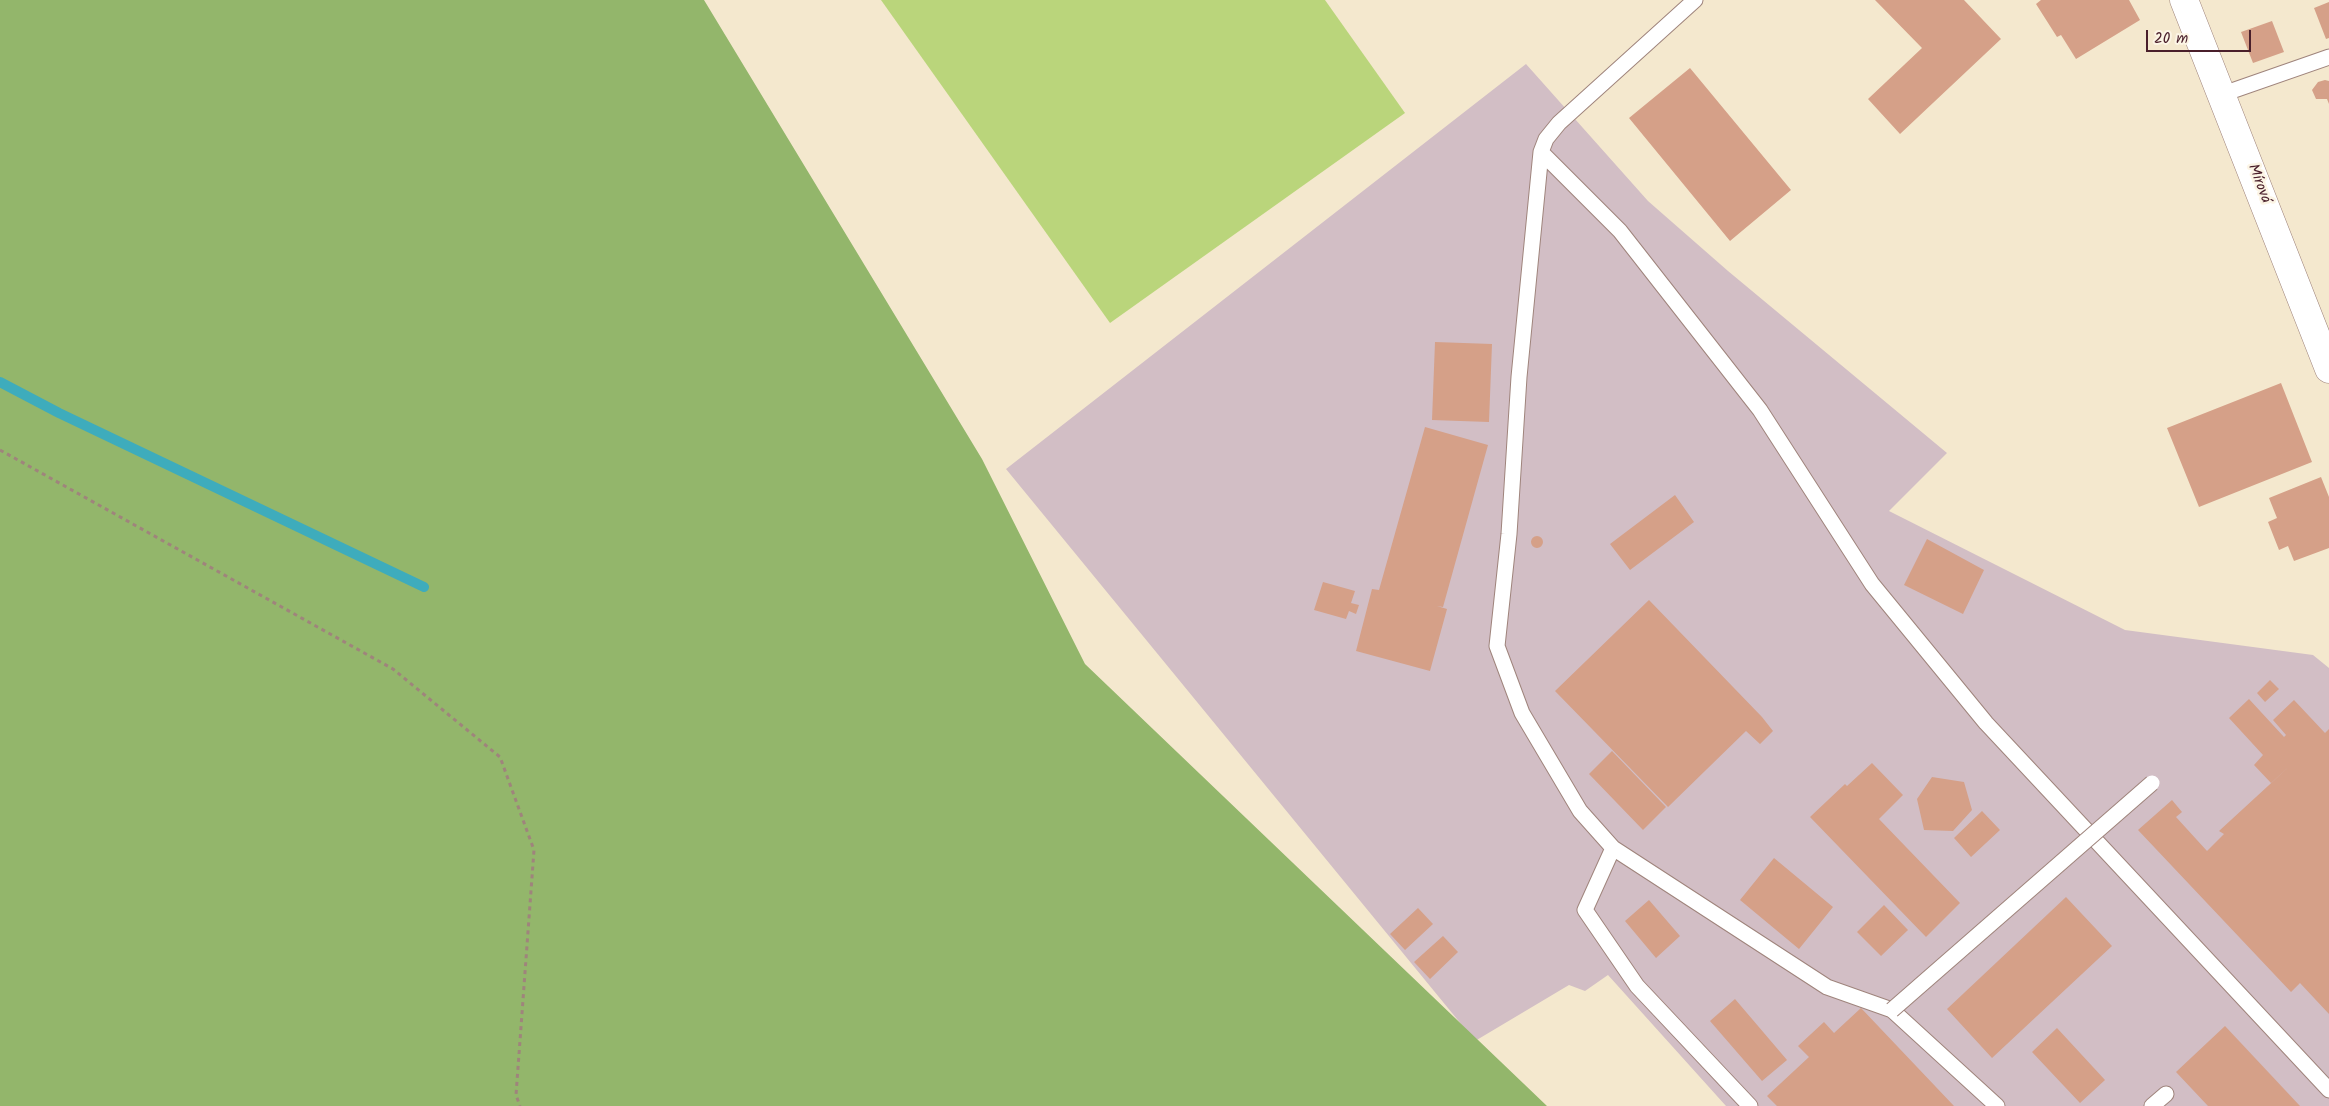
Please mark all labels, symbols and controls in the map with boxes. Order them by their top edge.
scale bar [2149,20,2254,52]
text: 20 m [2154,27,2188,51]
street label: Mírová [2242,162,2274,206]

